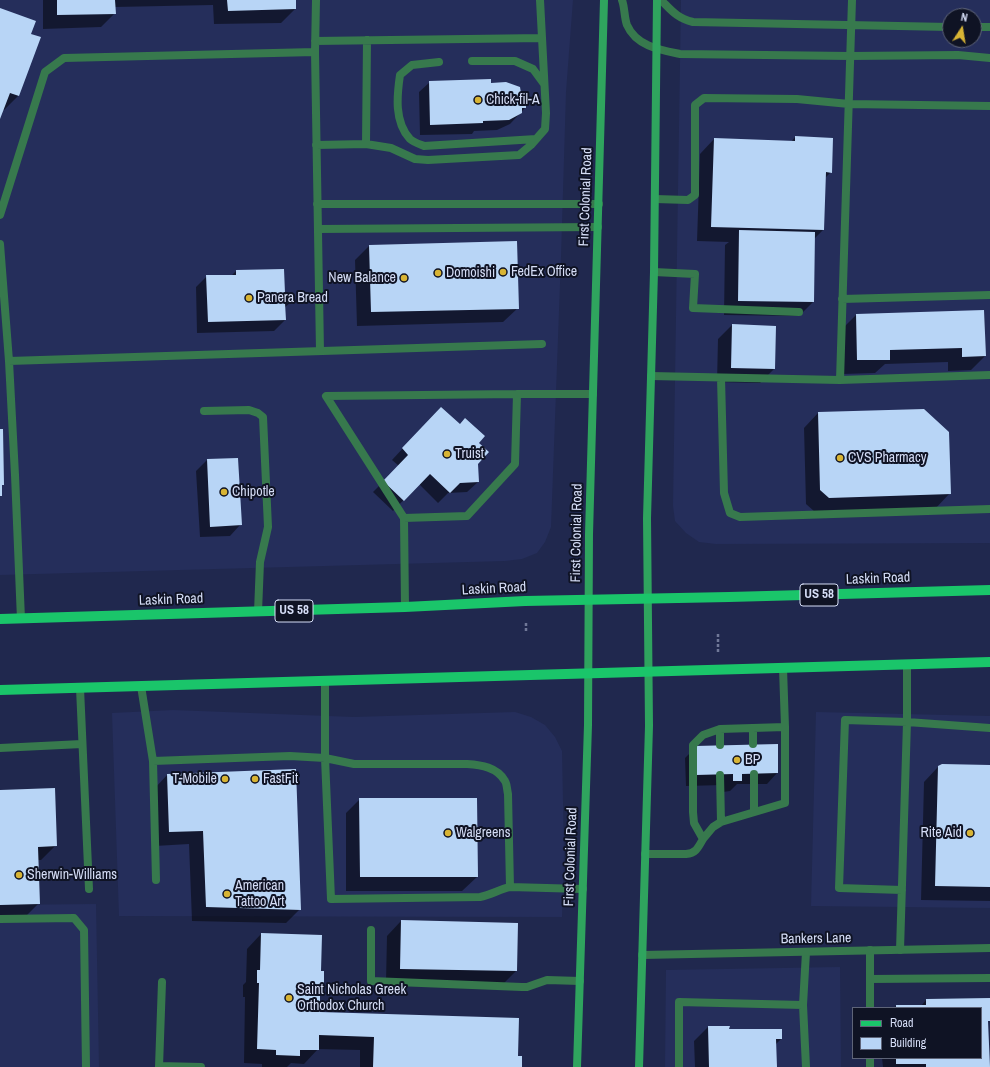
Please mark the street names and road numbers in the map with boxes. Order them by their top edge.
street label: First Colonial Road [576,147,596,247]
street label: First Colonial Road [568,483,586,583]
street label: Laskin Road [845,569,911,589]
street label: Laskin Road [461,579,527,599]
road number: US 58 [800,584,838,606]
street label: Laskin Road [138,590,204,610]
road number: US 58 [275,600,313,622]
street label: First Colonial Road [561,807,581,907]
street label: Bankers Lane [780,930,852,948]

